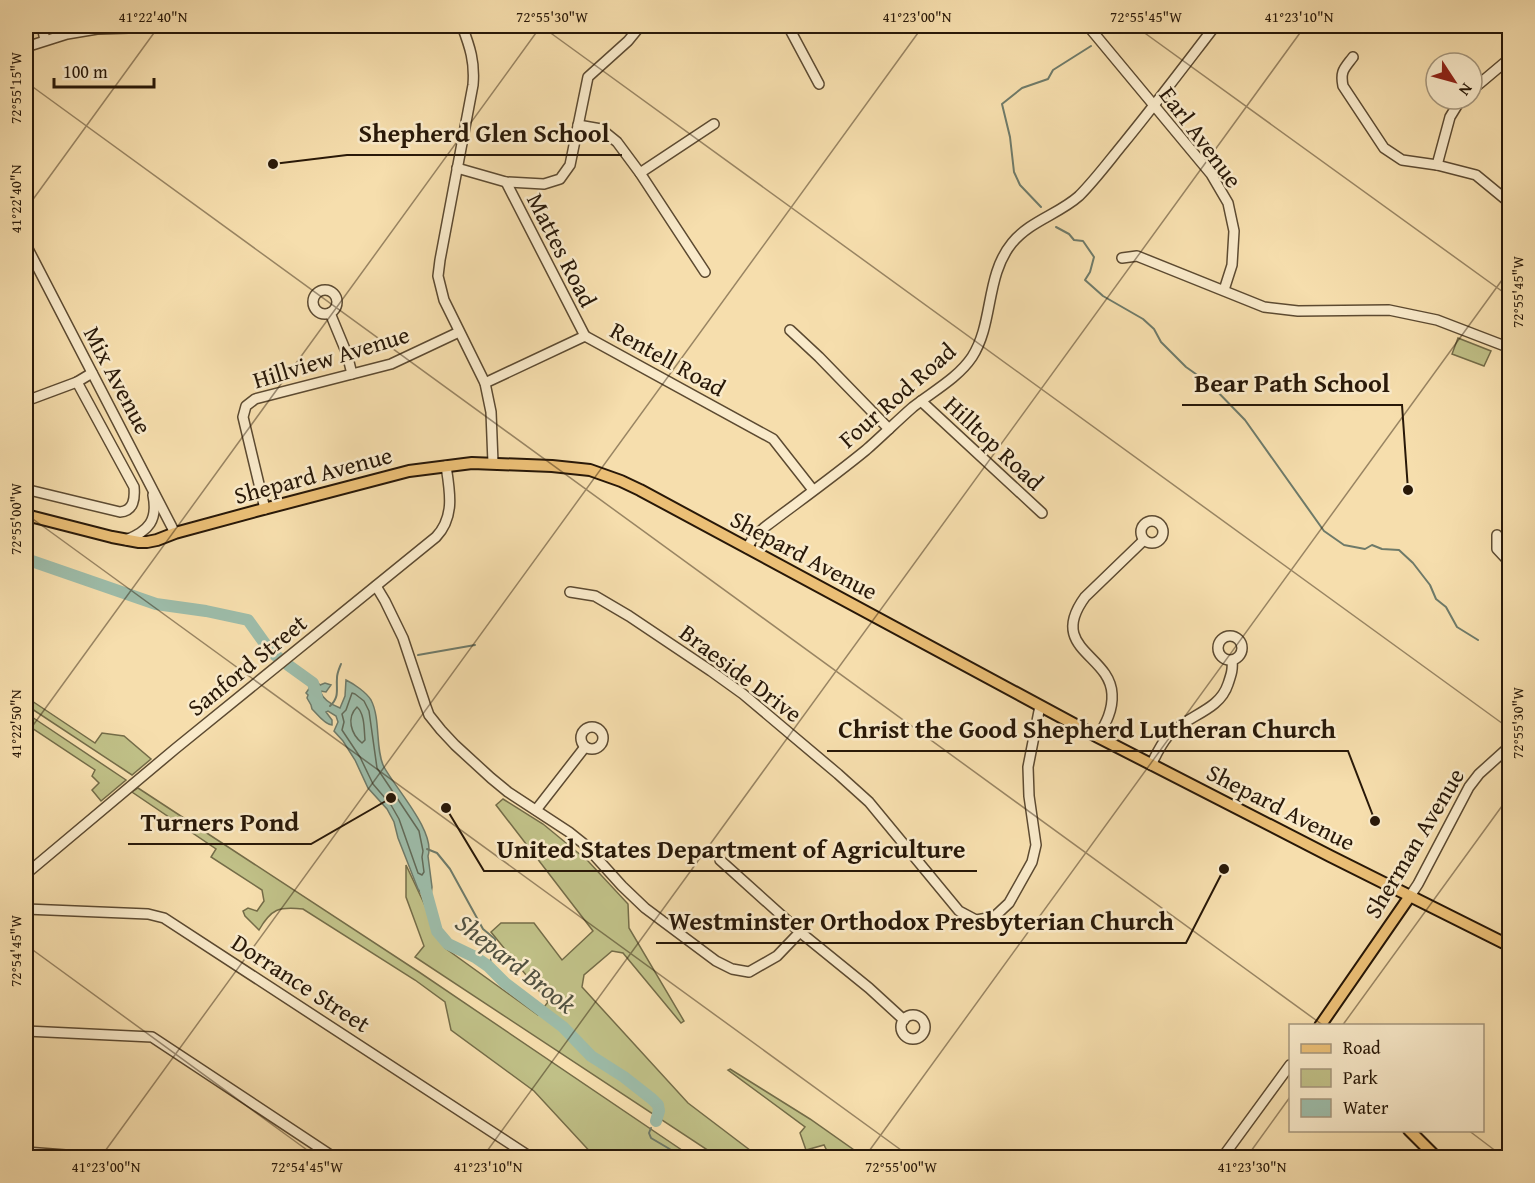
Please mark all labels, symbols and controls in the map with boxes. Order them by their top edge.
text: 41°22'40"N [119,6,188,27]
text: 72°55'30"W [516,6,588,27]
text: 41°23'00"N [883,6,952,27]
text: 72°55'45"W [1110,6,1182,27]
text: 41°23'10"N [1265,6,1334,27]
scale bar [54,51,154,89]
north arrow [1424,51,1484,111]
text: 72°55'15"W [5,52,26,124]
text: 100 m [63,58,108,85]
text: N [1453,78,1479,101]
street label: Earl Avenue [1151,79,1251,195]
callout: Shepherd Glen School [347,111,622,155]
text: Shepherd Glen School [358,113,610,152]
text: 41°22'40"N [5,164,26,233]
street label: Mattes Road [518,187,606,313]
text: 72°55'45"W [1507,256,1528,328]
street label: Rentell Road [604,313,732,405]
street label: Hillview Avenue [248,317,414,397]
street label: Mix Avenue [75,320,161,440]
street label: Four Rod Road [831,334,964,456]
callout: Bear Path School [1182,361,1402,405]
text: Bear Path School [1194,363,1390,402]
street label: Hilltop Road [936,387,1052,499]
street label: Shepard Avenue [230,437,396,513]
text: 72°55'00"W [5,483,26,555]
street label: Shepard Avenue [724,501,884,609]
street label: Sanford Street [180,605,315,724]
street label: Braeside Drive [672,615,810,731]
text: 72°55'30"W [1507,687,1528,759]
text: 41°22'50"N [5,689,26,758]
callout: Christ the Good Shepherd Lutheran Church [827,707,1348,751]
text: Christ the Good Shepherd Lutheran Church [838,709,1336,748]
street label: Shepard Avenue [1201,755,1361,859]
street label: Sherman Avenue [1355,761,1473,925]
callout: Turners Pond [128,800,311,844]
text: Turners Pond [141,802,299,841]
callout: United States Department of Agriculture [484,827,977,871]
text: United States Department of Agriculture [496,829,966,868]
callout: Westminster Orthodox Presbyterian Church [656,899,1186,943]
text: Westminster Orthodox Presbyterian Church [668,901,1175,940]
water label: Shepard Brook [447,903,585,1023]
text: 72°54'45"W [5,915,26,987]
street label: Dorrance Street [225,925,378,1041]
legend [1289,1024,1484,1132]
text: Road [1343,1034,1381,1061]
text: Park [1343,1064,1379,1091]
text: Water [1343,1094,1389,1121]
text: 41°23'00"N [72,1156,141,1177]
text: 72°54'45"W [271,1156,343,1177]
text: 41°23'10"N [454,1156,523,1177]
text: 72°55'00"W [865,1156,937,1177]
text: 41°23'30"N [1218,1156,1287,1177]

